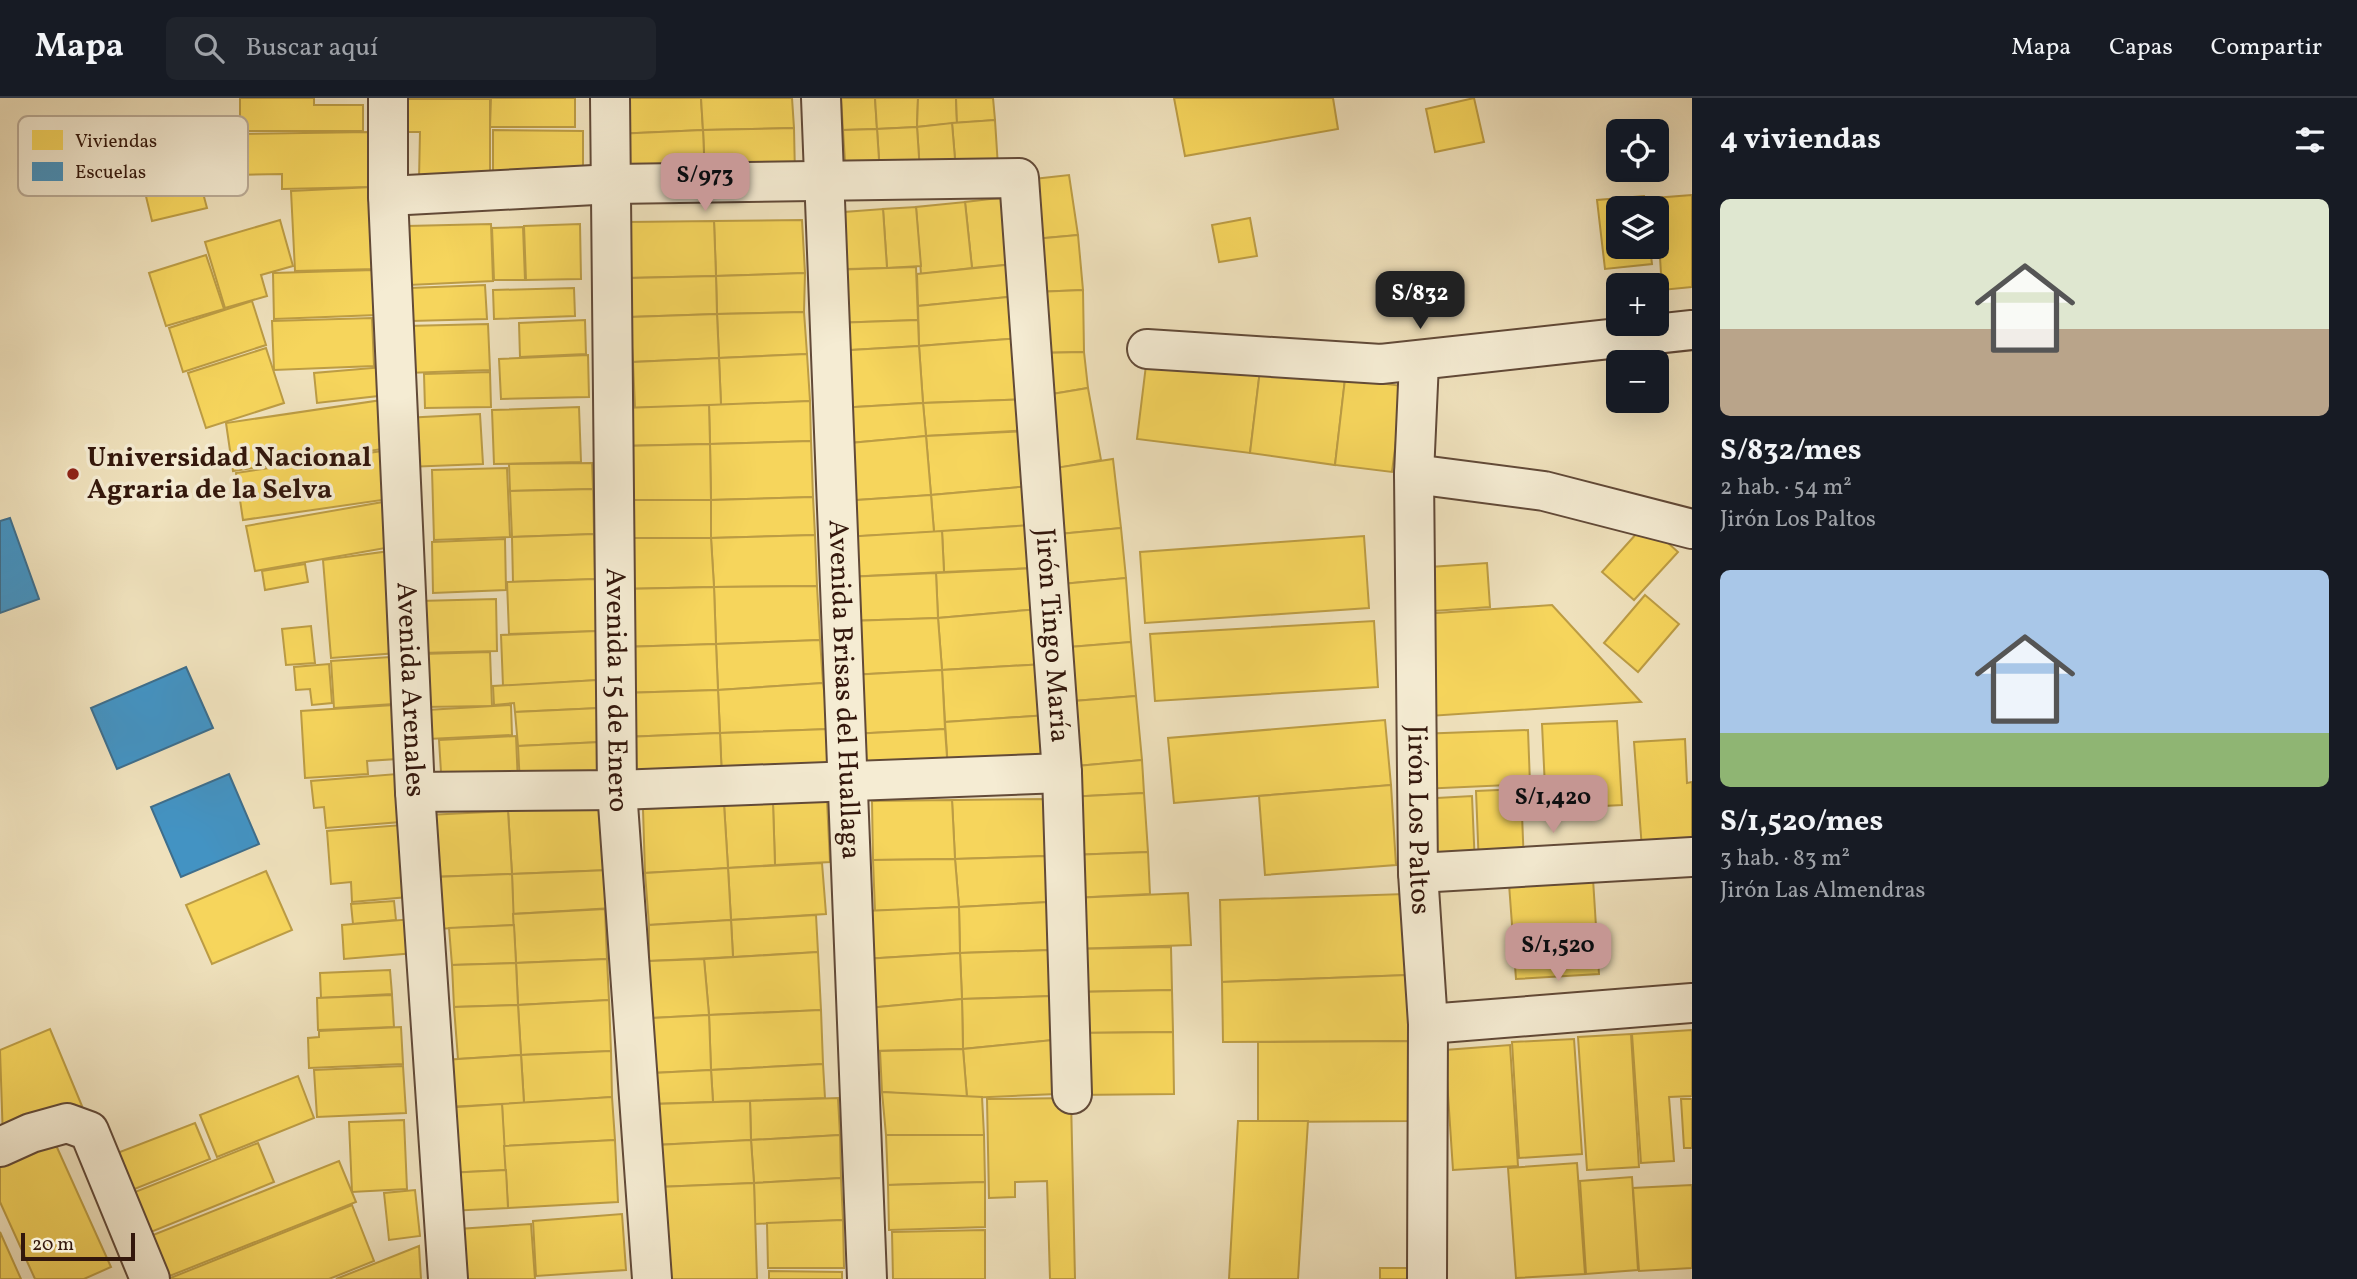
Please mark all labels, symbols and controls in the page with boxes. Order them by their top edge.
search box [166,17,656,80]
text: Mapa [35,25,124,71]
icon: search [190,29,228,67]
text: Buscar aquí [246,30,378,66]
text: Mapa [2011,31,2071,65]
text: Capas [2109,31,2173,65]
text: Compartir [2211,31,2322,65]
legend [18,116,248,196]
map controls [1606,119,1669,413]
button: locate [1606,119,1669,182]
text: 4 viviendas [1720,119,1881,161]
icon: filters [2291,121,2329,159]
text: Viviendas [75,129,157,155]
pin: S/973 [656,153,754,213]
text: Escuelas [75,160,146,186]
text: S/973 [677,160,733,192]
button: layers [1606,196,1669,259]
icon: home [1962,245,2088,371]
pin: S/832 [1371,272,1469,331]
button: + [1606,273,1669,336]
text: S/832 [1392,278,1448,310]
button: − [1606,350,1669,413]
text: S/832/mes [1720,430,1862,472]
place label: Universidad Nacional Agraria de la Selva [87,439,372,510]
marker: Universidad Nacional Agraria de la Selva [65,466,81,482]
text: 2 hab. · 54 m² [1720,472,1852,504]
text: Jirón Los Paltos [1720,504,1876,536]
street label: Avenida Brisas del Huallaga [818,519,870,860]
street label: Jirón Tingo María [1025,527,1079,744]
street label: Avenida 15 de Enero [595,568,638,814]
street label: Avenida Arenales [386,581,435,798]
icon: home [1962,616,2088,742]
street label: Jirón Los Paltos [1397,725,1440,916]
pin: S/1,420 [1488,776,1618,835]
text: S/1,420 [1515,782,1591,814]
text: S/1,520/mes [1720,801,1883,843]
text: 3 hab. · 83 m² [1720,843,1850,875]
text: Jirón Las Almendras [1720,875,1925,907]
pin: S/1,520 [1493,924,1623,983]
text: S/1,520 [1521,930,1595,962]
scale bar [21,1230,135,1262]
text: 20 m [32,1232,74,1258]

